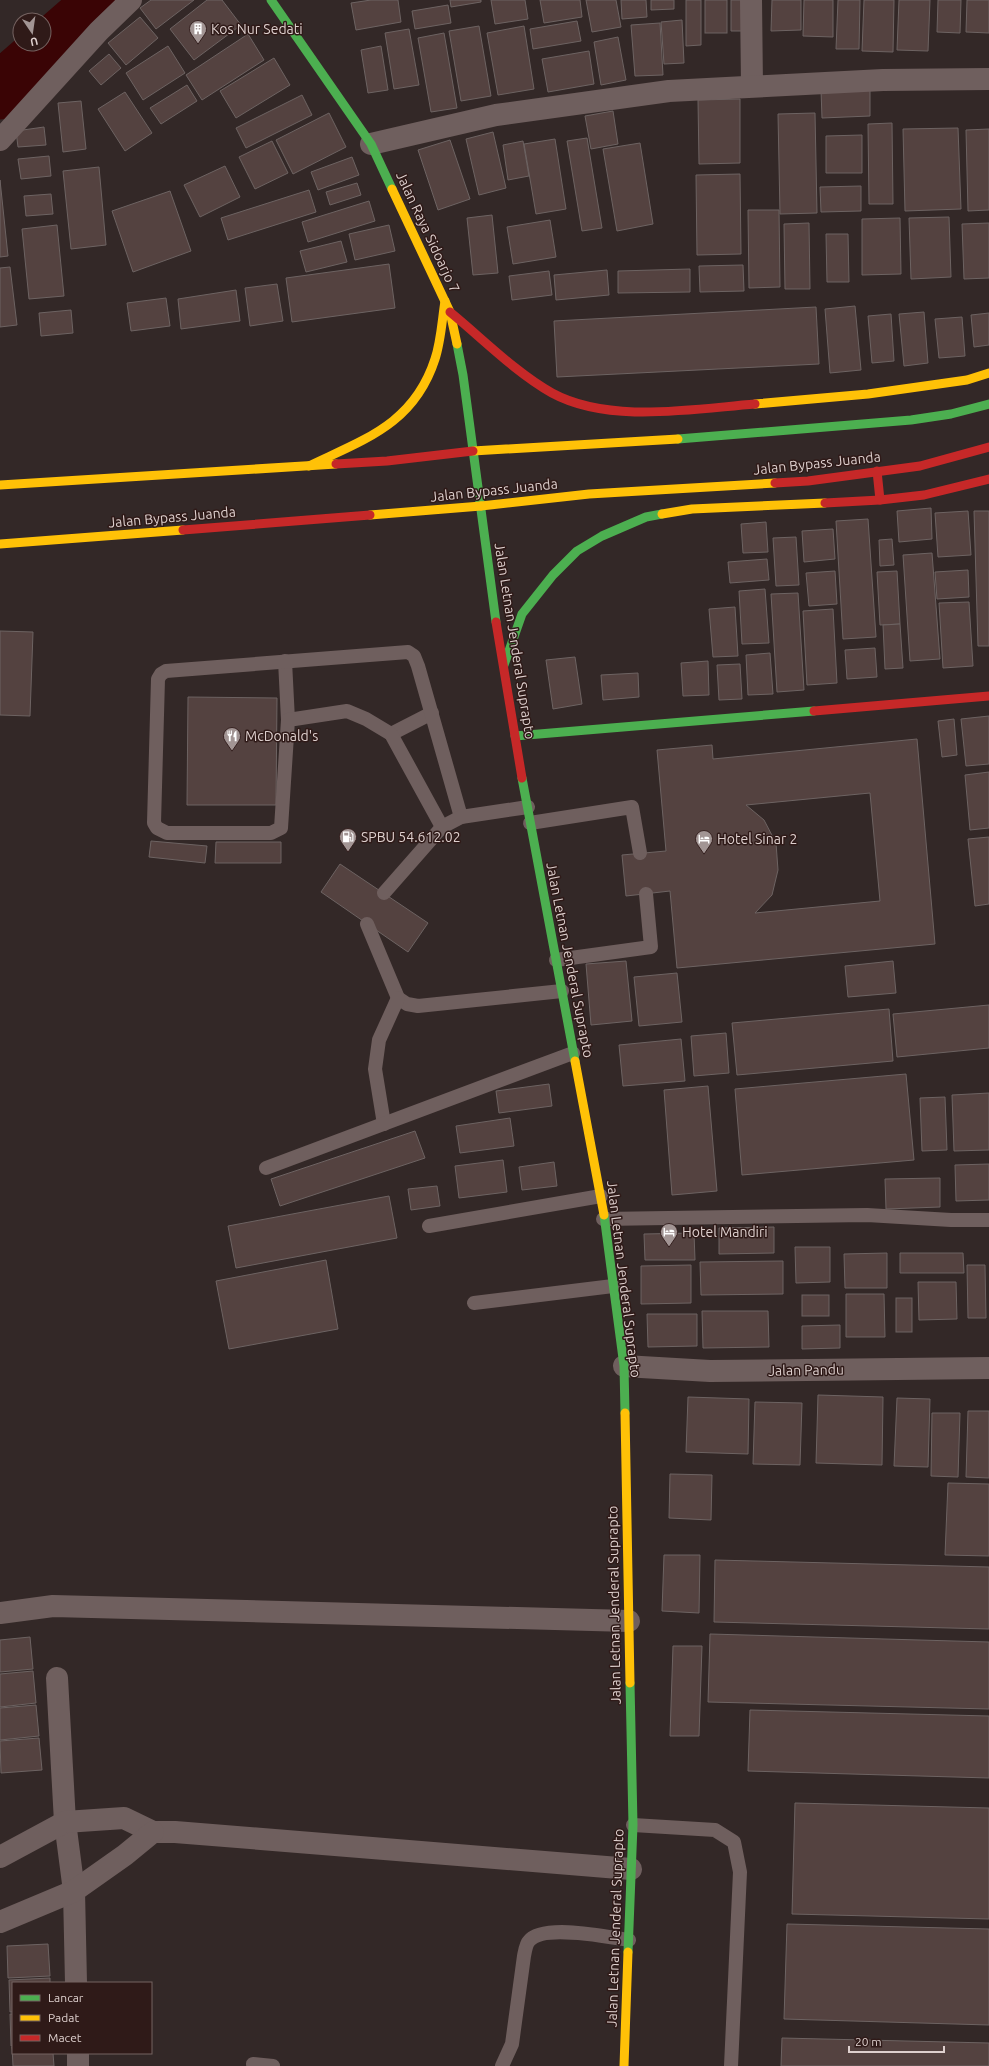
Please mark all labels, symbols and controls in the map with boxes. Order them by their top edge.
north arrow [12,12,52,52]
building icon: Kos Nur Sedati [188,19,208,44]
place label: Kos Nur Sedati [211,21,303,37]
text: U [29,35,39,48]
street label: Jalan Raya Sidoarjo 7 [393,169,463,295]
street label: Jalan Bypass Juanda [753,448,881,478]
street label: Jalan Bypass Juanda [430,475,558,505]
street label: Jalan Bypass Juanda [108,503,236,531]
street label: Jalan Letnan Jenderal Suprapto [492,542,538,740]
restaurant icon: McDonald's [222,726,242,751]
place label: McDonald's [245,728,318,744]
fuel station icon: SPBU 54.612.02 [338,827,358,852]
place label: SPBU 54.612.02 [361,829,461,845]
hotel icon: Hotel Sinar 2 [694,829,714,854]
place label: Hotel Sinar 2 [717,831,797,847]
street label: Jalan Letnan Jenderal Suprapto [543,861,597,1059]
street label: Jalan Letnan Jenderal Suprapto [604,1179,644,1379]
hotel icon: Hotel Mandiri [659,1222,679,1247]
place label: Hotel Mandiri [682,1224,768,1240]
street label: Jalan Pandu [768,1361,844,1379]
street label: Jalan Letnan Jenderal Suprapto [604,1506,624,1704]
street label: Jalan Letnan Jenderal Suprapto [604,1828,626,2028]
legend [12,1982,152,2054]
text: Lancar [48,1991,84,2004]
text: Padat [48,2011,79,2024]
scale bar [849,2028,944,2054]
text: Macet [48,2031,82,2044]
text: 20 m [855,2035,882,2048]

